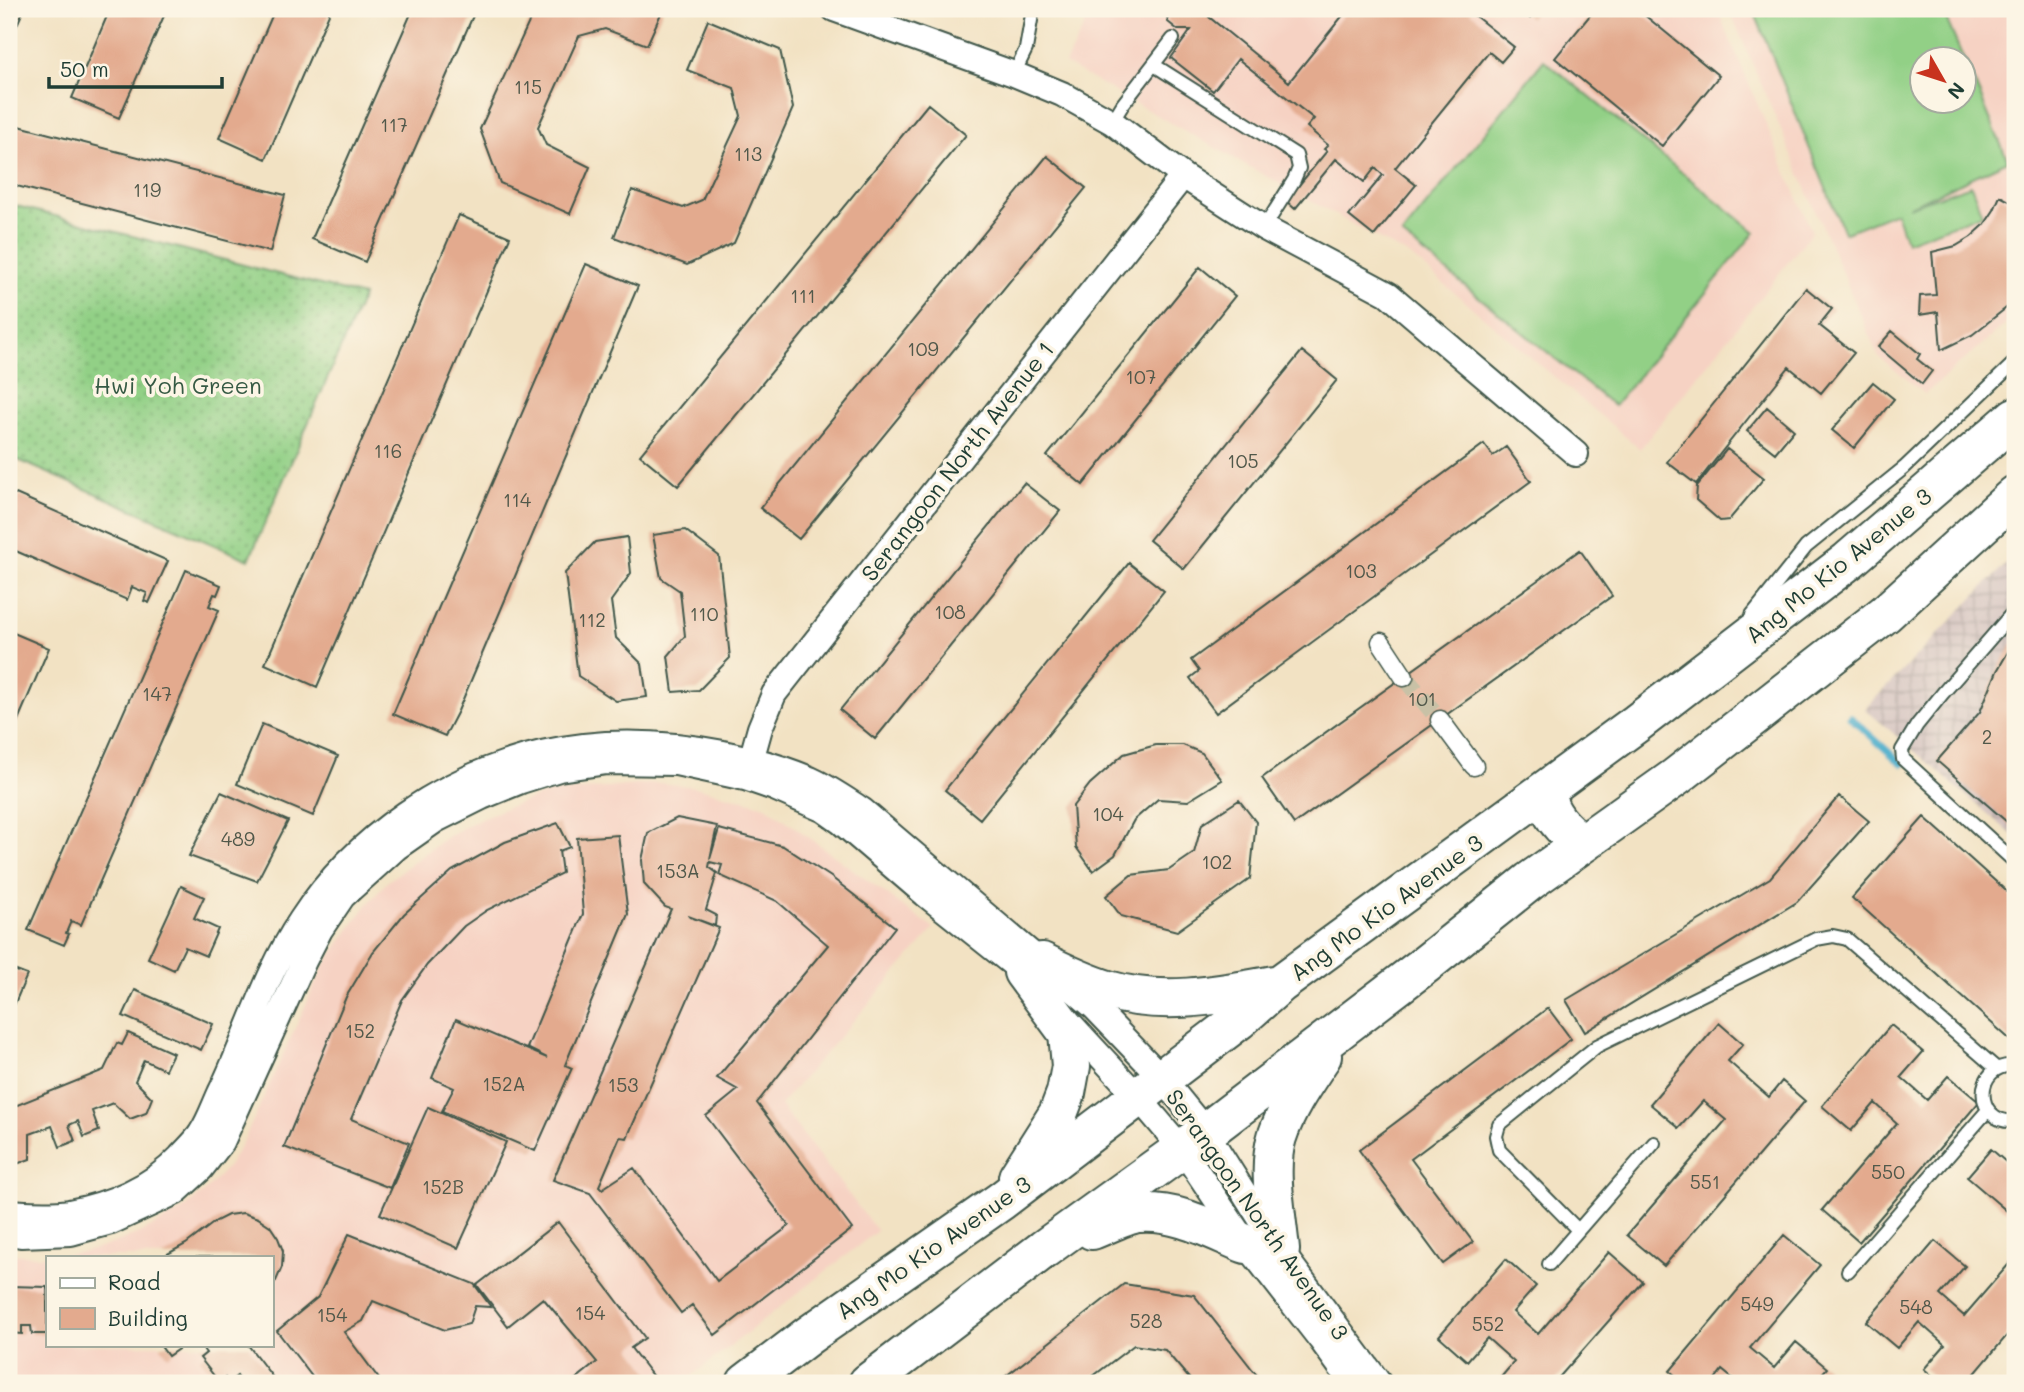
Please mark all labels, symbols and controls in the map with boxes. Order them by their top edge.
scale bar [49,46,222,90]
north arrow [1909,46,1979,116]
text: 50 m [60,55,109,82]
house number: 115 [514,74,542,99]
text: N [1942,78,1971,104]
house number: 117 [380,112,408,137]
house number: 113 [734,141,762,166]
house number: 119 [133,177,161,202]
house number: 111 [790,283,816,308]
street label: Serangoon North Avenue 1 [854,335,1060,587]
house number: 109 [907,336,939,361]
house number: 107 [1126,364,1156,389]
park label: Hwi Yoh Green [94,370,262,400]
house number: 116 [374,438,402,463]
house number: 105 [1227,448,1259,473]
street label: Ang Mo Kio Avenue 3 [1739,481,1937,649]
house number: 114 [503,487,531,512]
house number: 103 [1345,558,1377,583]
house number: 108 [934,599,966,624]
house number: 110 [690,601,719,626]
house number: 112 [578,607,606,632]
house number: 147 [142,681,172,706]
house number: 101 [1408,686,1436,711]
house number: 2 [1982,724,1992,749]
house number: 104 [1092,801,1124,826]
house number: 489 [221,826,255,851]
street label: Ang Mo Kio Avenue 3 [1284,827,1488,987]
house number: 102 [1202,849,1232,874]
house number: 153A [656,858,700,883]
house number: 152 [345,1018,375,1043]
house number: 152A [482,1071,526,1096]
house number: 153 [608,1072,638,1097]
street label: Serangoon North Avenue 3 [1160,1083,1356,1345]
house number: 550 [1871,1159,1905,1184]
street label: Ang Mo Kio Avenue 3 [830,1168,1036,1326]
house number: 551 [1690,1169,1720,1194]
house number: 152B [422,1174,464,1199]
legend [46,1256,273,1346]
text: Road [108,1268,160,1295]
house number: 549 [1740,1291,1774,1316]
house number: 548 [1899,1294,1933,1319]
house number: 154 [575,1300,605,1325]
house number: 154 [317,1302,347,1327]
text: Building [108,1304,188,1331]
house number: 528 [1129,1308,1163,1333]
house number: 552 [1472,1311,1504,1336]

